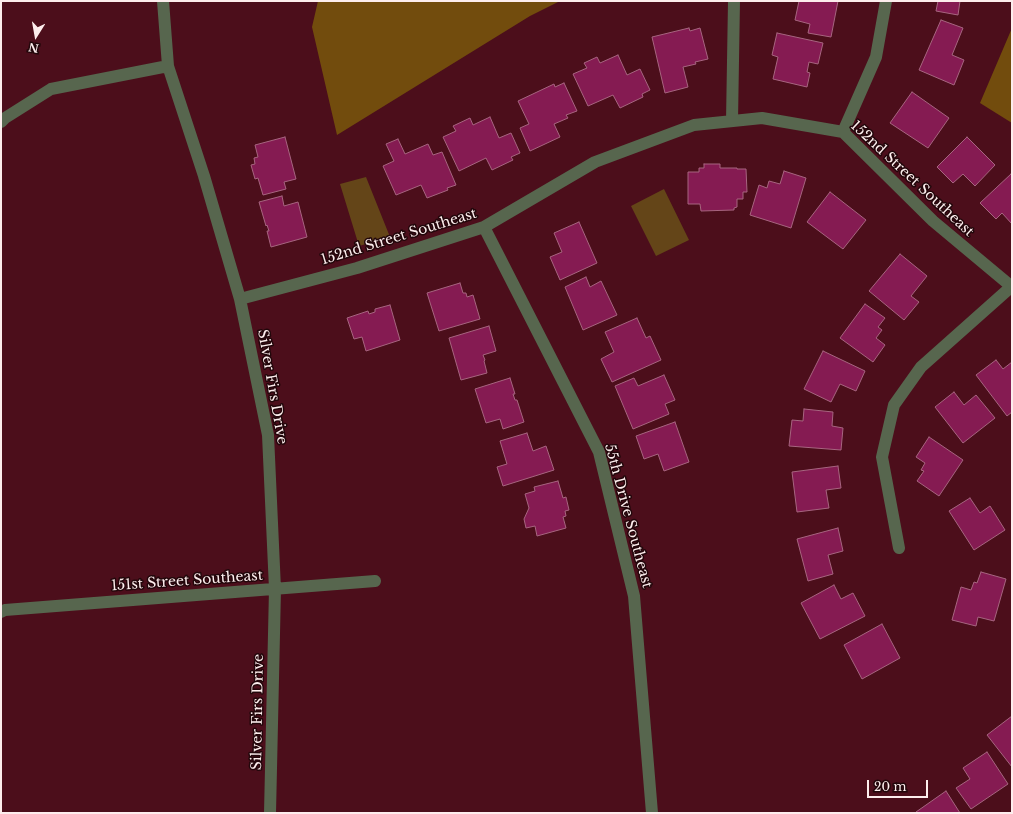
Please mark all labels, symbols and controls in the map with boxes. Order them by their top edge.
north arrow [16,16,56,56]
text: N [27,40,40,56]
street label: 152nd Street Southeast [847,118,977,240]
street label: 152nd Street Southeast [319,205,479,269]
street label: Silver Firs Drive [254,328,290,446]
street label: 55th Drive Southeast [601,442,655,590]
street label: 151st Street Southeast [111,567,263,595]
street label: Silver Firs Drive [249,654,267,770]
scale bar [869,772,930,798]
text: 20 m [874,779,906,794]

